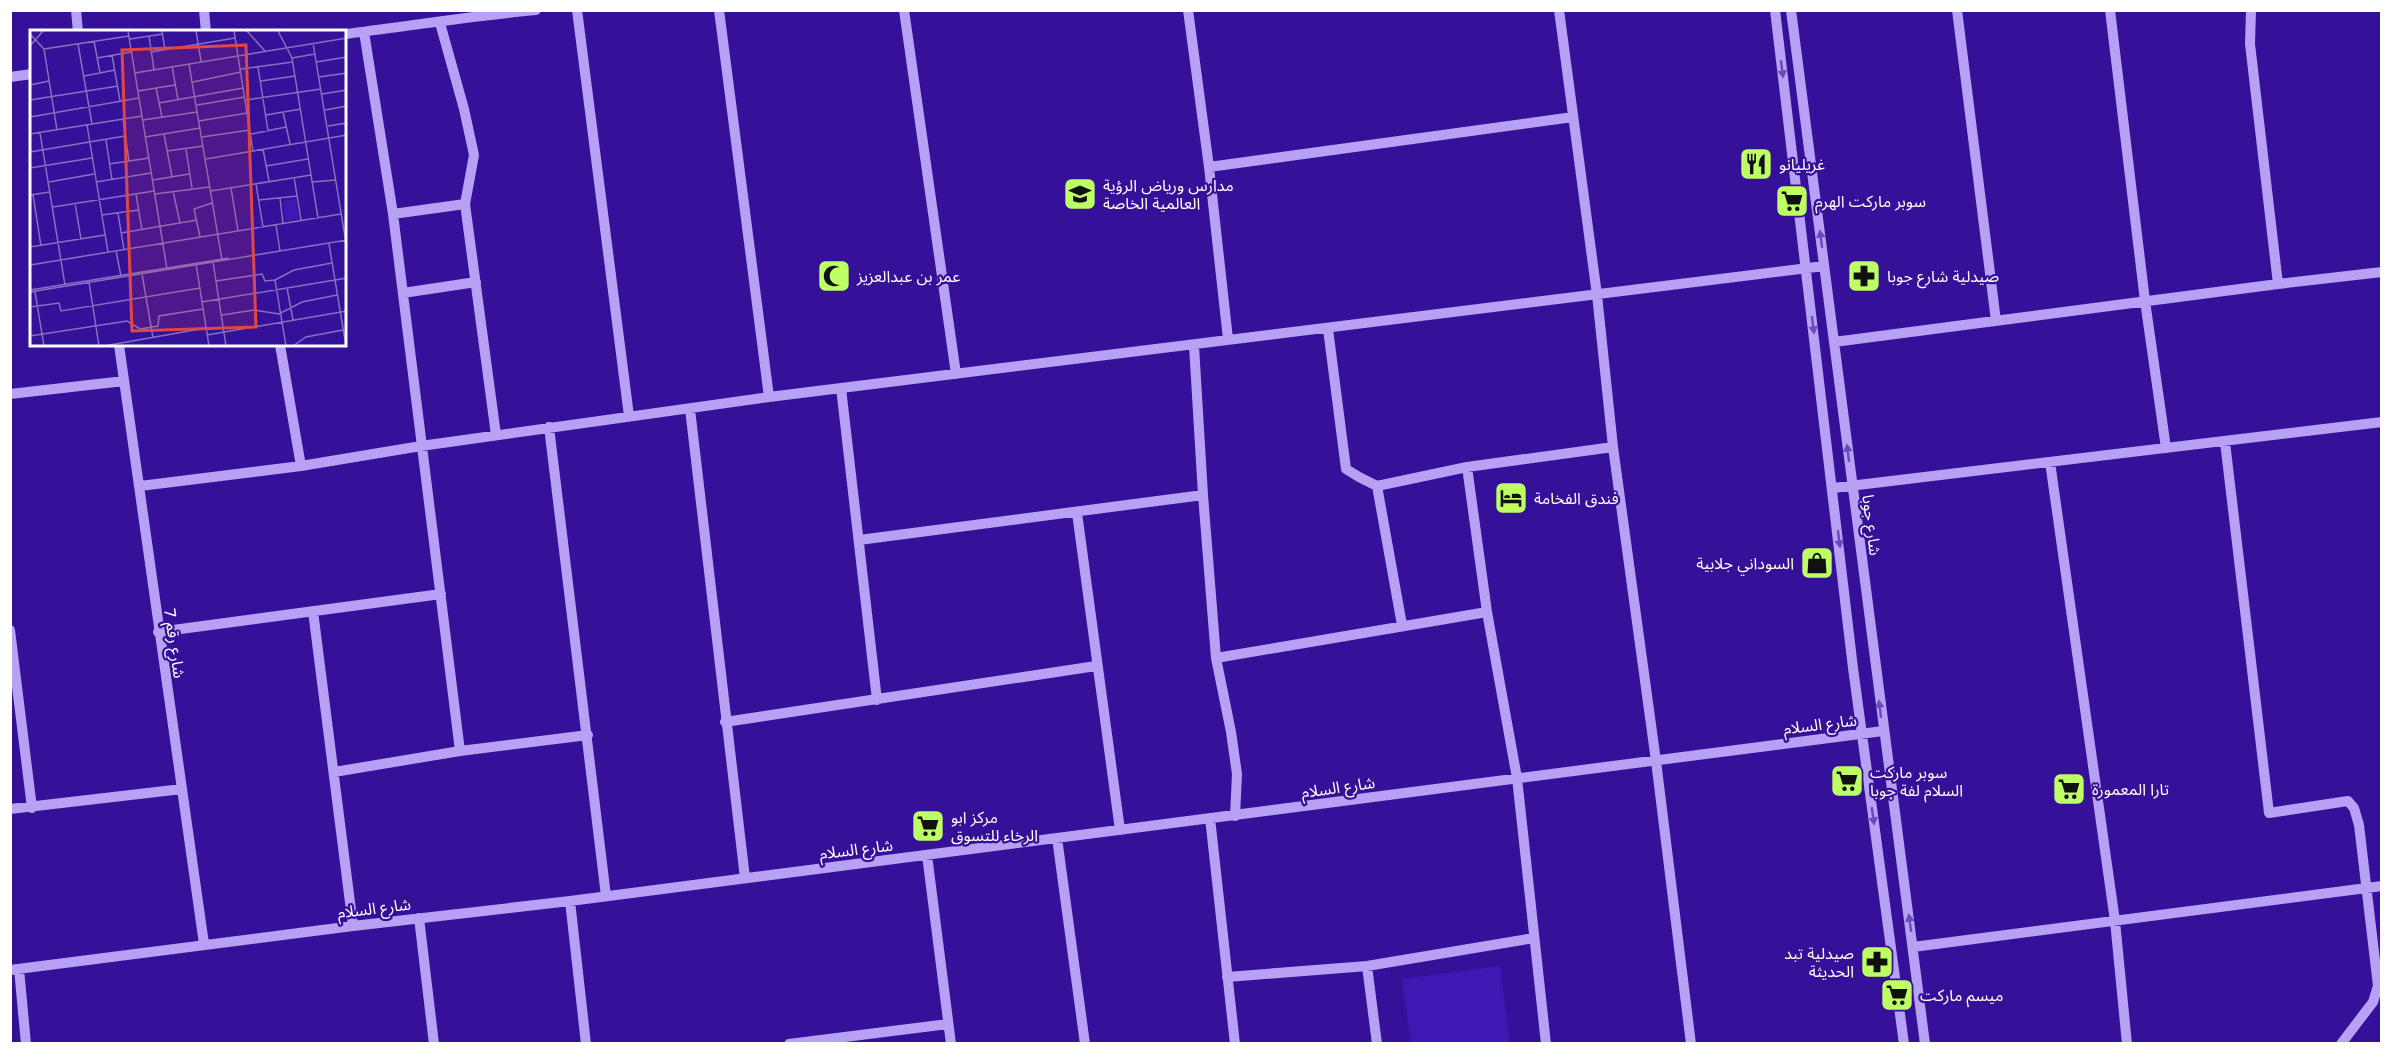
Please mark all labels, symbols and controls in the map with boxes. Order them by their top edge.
inset map [30,30,346,346]
one-way arrow [1777,59,1786,78]
restaurant icon: غريليانو [1738,146,1774,182]
place label: غريليانو [1779,155,1825,175]
school or university icon: مدارس ورياض الرؤية العالمية الخاصة [1062,176,1098,212]
place label: مدارس ورياض الرؤية العالمية الخاصة [1103,176,1234,214]
supermarket icon: سوبر ماركت الهرم [1774,183,1810,219]
place label: سوبر ماركت الهرم [1815,192,1926,214]
one-way arrow [1816,229,1825,248]
mosque icon: عمر بن عبدالعزيز [816,258,852,294]
pharmacy icon: صيدلية شارع جوبا [1846,258,1882,294]
place label: عمر بن عبدالعزيز [856,267,960,287]
place label: صيدلية شارع جوبا [1887,267,1999,289]
one-way arrow [1808,315,1818,334]
one-way arrow [1843,443,1853,462]
hotel icon: فندق الفخامة [1493,480,1529,516]
place label: فندق الفخامة [1534,489,1619,509]
street label: شارع جوبا [1855,493,1885,557]
one-way arrow [1834,530,1843,549]
shop icon: السوداني جلابية [1799,545,1835,581]
place label: السوداني جلابية [1696,554,1794,576]
street label: شارع رقم 7 [157,607,189,680]
one-way arrow [1876,699,1885,718]
street label: شارع السلام [1782,711,1858,741]
supermarket icon: سوبر ماركت السلام لفة جوبا [1829,763,1865,799]
place label: سوبر ماركت السلام لفة جوبا [1870,763,1963,803]
supermarket icon: تارا المعمورة [2051,771,2087,807]
street label: شارع السلام [1300,773,1377,805]
place label: تارا المعمورة [2092,780,2169,800]
one-way arrow [1869,807,1878,826]
supermarket icon: مركز ابو الرخاء للتسوق [910,808,946,844]
place label: مركز ابو الرخاء للتسوق [951,808,1038,846]
street label: شارع السلام [818,836,894,866]
street label: شارع السلام [336,895,412,925]
one-way arrow [1905,913,1914,932]
place label: صيدلية تبد الحديثة [1784,944,1854,982]
pharmacy icon: صيدلية تبد الحديثة [1859,944,1895,980]
supermarket icon: ميسم ماركت [1879,977,1915,1013]
place label: ميسم ماركت [1920,986,2004,1008]

